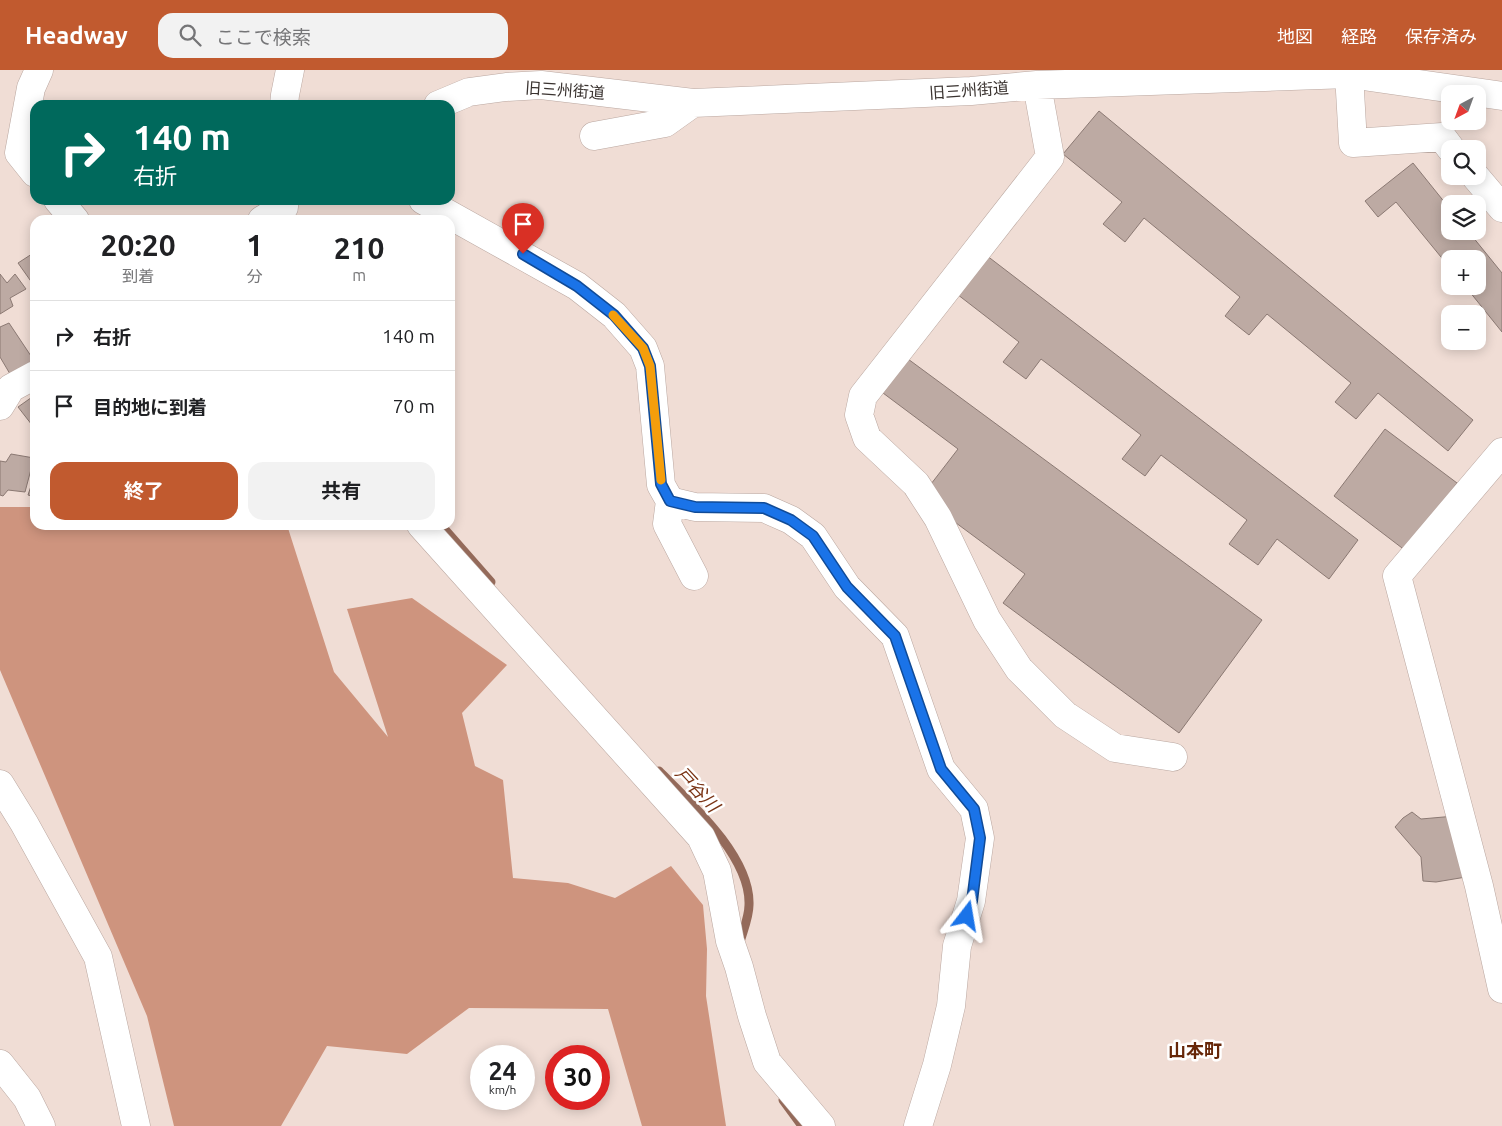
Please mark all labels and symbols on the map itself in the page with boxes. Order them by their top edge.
street label: 旧三州街道 [524,78,606,102]
street label: 旧三州街道 [928,78,1010,102]
north arrow [1441,85,1486,130]
pin [502,203,544,254]
water label: 戸谷川 [672,762,725,817]
position arrow [940,889,992,941]
district label: 山本町 [1168,1040,1222,1060]
speed limit sign: 30 [545,1045,610,1110]

